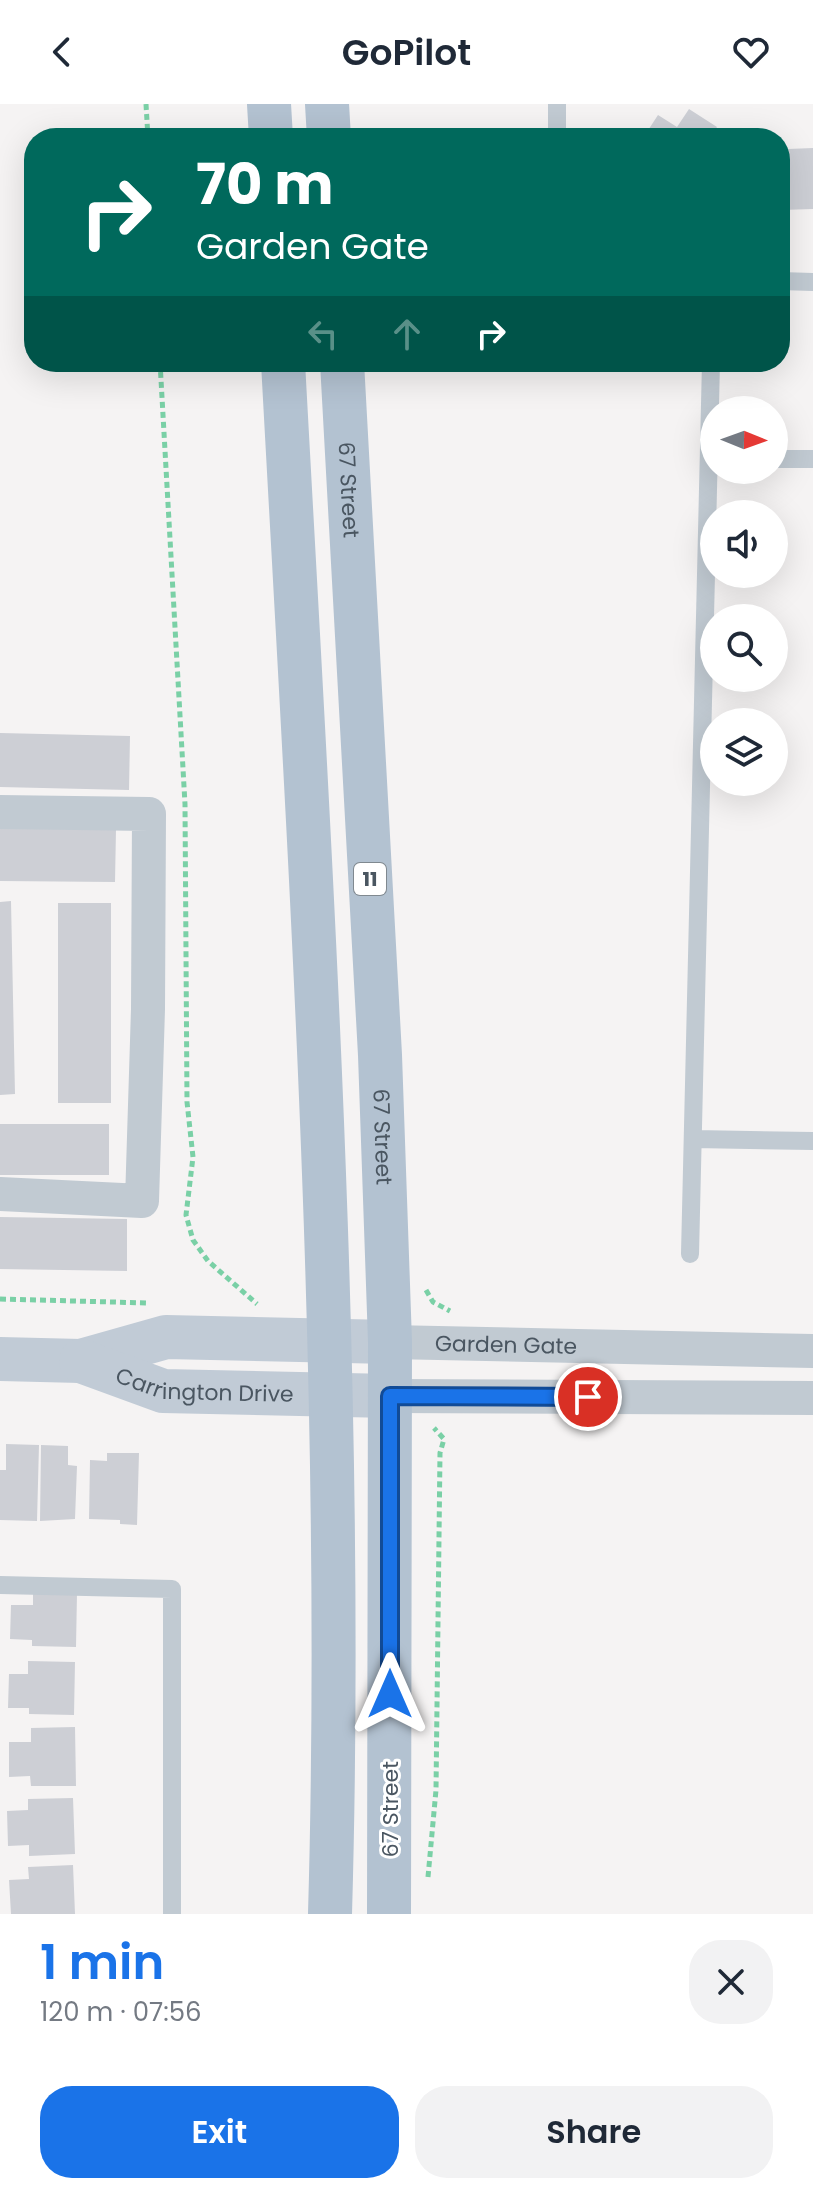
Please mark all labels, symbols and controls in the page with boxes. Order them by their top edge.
text: GoPilot [342,27,471,78]
icon: back [40,30,84,74]
icon: heart [729,30,773,74]
text: 70 m [196,145,334,224]
icon: right [64,160,168,264]
text: Garden Gate [196,221,429,272]
icon: left [301,312,345,356]
icon: ahead [385,312,429,356]
icon: right [469,312,513,356]
north arrow [700,396,788,484]
map controls [700,396,788,796]
street label: 67 Street [330,441,367,539]
button: sound [700,500,788,588]
button: search [700,604,788,692]
button: layers [700,708,788,796]
road number: 11 [354,863,386,895]
street label: 67 Street [365,1088,400,1186]
street label: Garden Gate [434,1328,577,1362]
street label: Carrington Drive [111,1360,294,1410]
pin [554,1363,622,1431]
icon: arrive [566,1375,610,1419]
position arrow [348,1652,432,1736]
street label: 67 Street [375,1761,406,1857]
text: 1 min [40,1929,164,1996]
button: close [689,1940,773,2024]
text: 120 m · 07:56 [40,1994,202,2030]
button: Exit [40,2086,399,2178]
button: Share [415,2086,773,2178]

